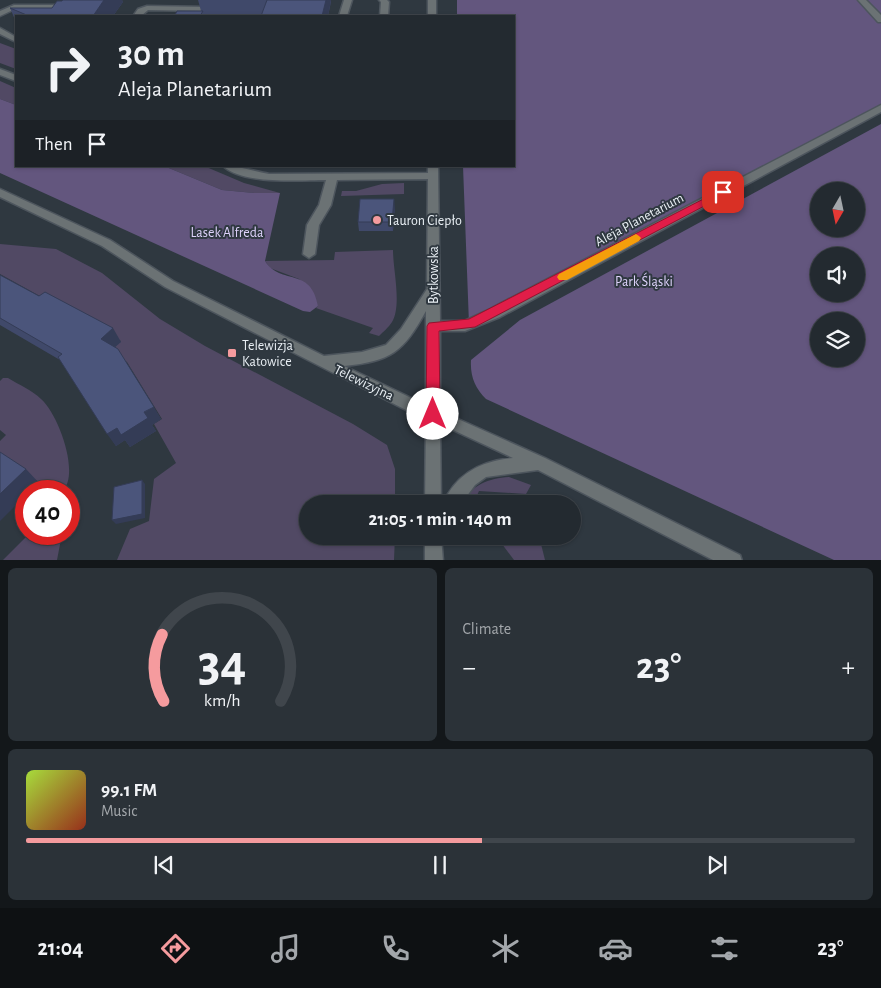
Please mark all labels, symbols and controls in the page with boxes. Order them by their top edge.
icon: right [35,35,100,100]
text: 30 m [118,37,185,72]
text: Aleja Planetarium [118,78,272,100]
icon: arrive [83,130,111,158]
text: Then [35,135,73,154]
pin [702,171,744,213]
icon: arrive [709,178,737,206]
north arrow [810,182,865,238]
map controls [810,182,865,367]
street label: Aleja Planetarium [593,191,686,249]
marker: Tauron Ciepło [371,214,383,226]
place label: Tauron Ciepło [387,214,462,228]
park label: Lasek Alfreda [190,226,264,240]
street label: Bytkowska [427,245,441,304]
button: sound [810,247,865,302]
park label: Park Śląski [615,272,673,289]
button: layers [810,312,865,367]
place label: Telewizja Katowice [242,339,294,369]
marker: Telewizja Katowice [226,347,238,359]
street label: Telewizyjna [332,363,396,404]
position arrow [406,387,458,439]
speed limit sign: 40 [15,480,80,545]
text: 21:05 · 1 min · 140 m [369,510,511,529]
text: Climate [463,621,511,637]
text: 34 [198,638,247,690]
text: 23° [636,648,681,686]
text: − [463,654,476,682]
text: + [842,654,855,682]
text: km/h [204,692,241,710]
text: 99.1 FM [101,781,157,800]
text: Music [101,803,137,819]
icon: previous [150,851,178,879]
icon: pause [426,851,454,879]
icon: next [703,851,731,879]
icon: directions [158,931,193,966]
icon: music [268,931,303,966]
icon: phone [378,931,413,966]
icon: climate [488,931,523,966]
icon: car [598,931,633,966]
icon: filters [707,931,742,966]
text: 21:04 [37,937,83,959]
text: 23° [817,937,843,959]

